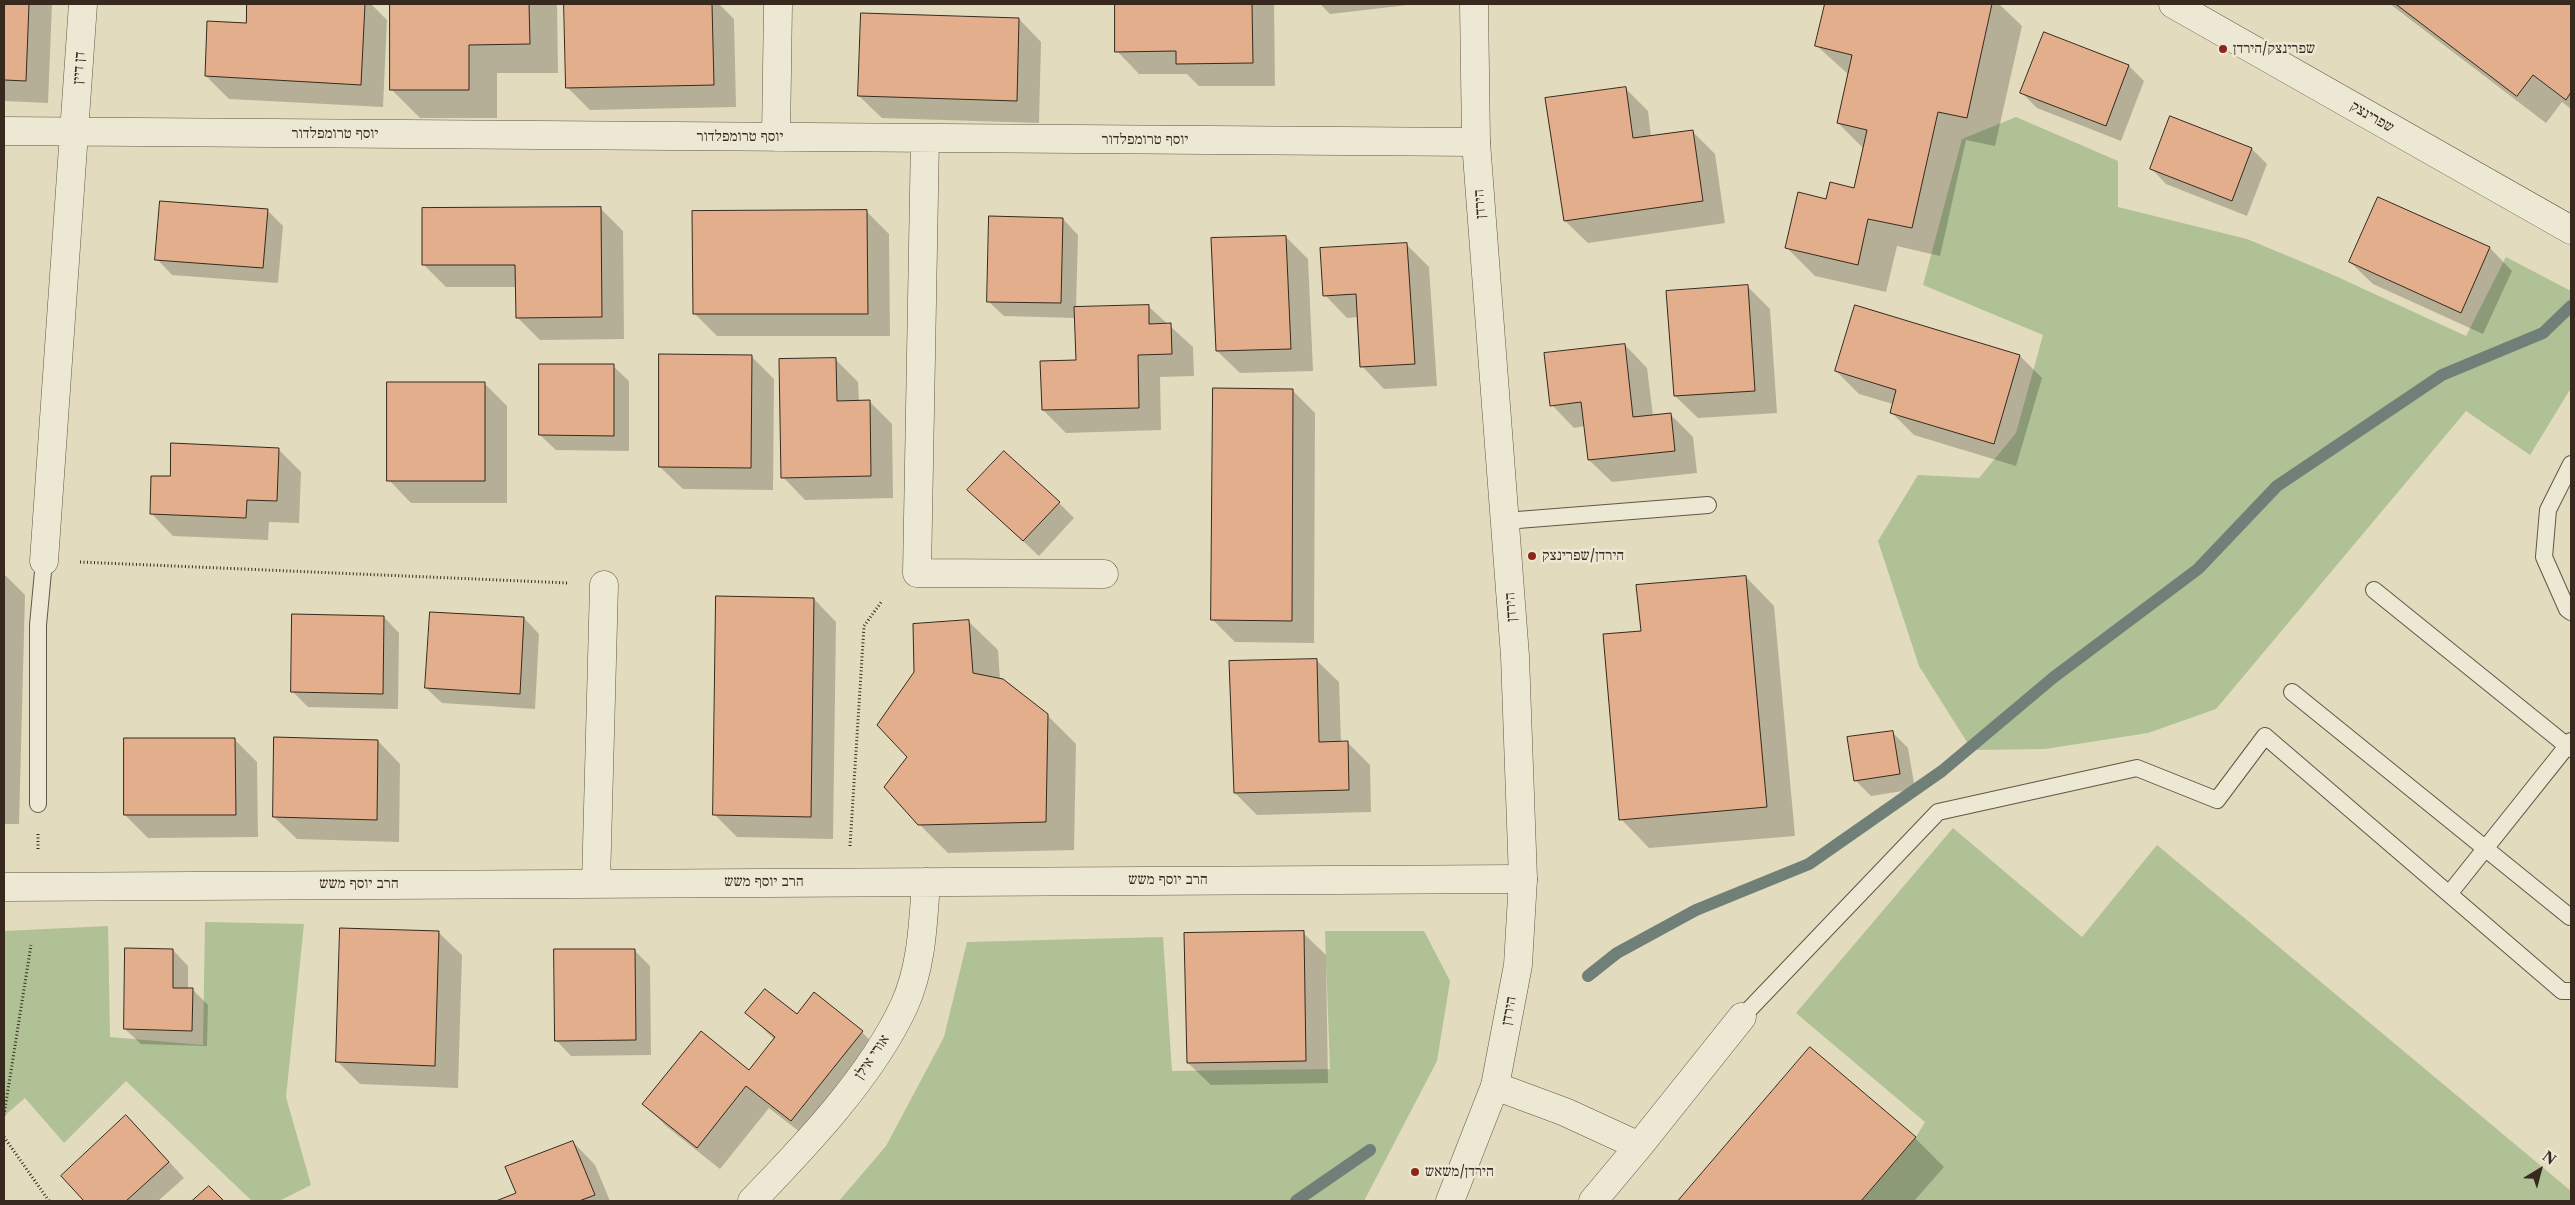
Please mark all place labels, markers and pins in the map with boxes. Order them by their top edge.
place label: שפרינצק/הירדן [2233,40,2315,58]
marker: שפרינצק/הירדן [2217,43,2229,55]
place label: הירדן/שפרינצק [1542,547,1624,565]
marker: הירדן/שפרינצק [1526,550,1538,562]
place label: הירדן/משאש [1425,1163,1494,1181]
marker: הירדן/משאש [1409,1166,1421,1178]

